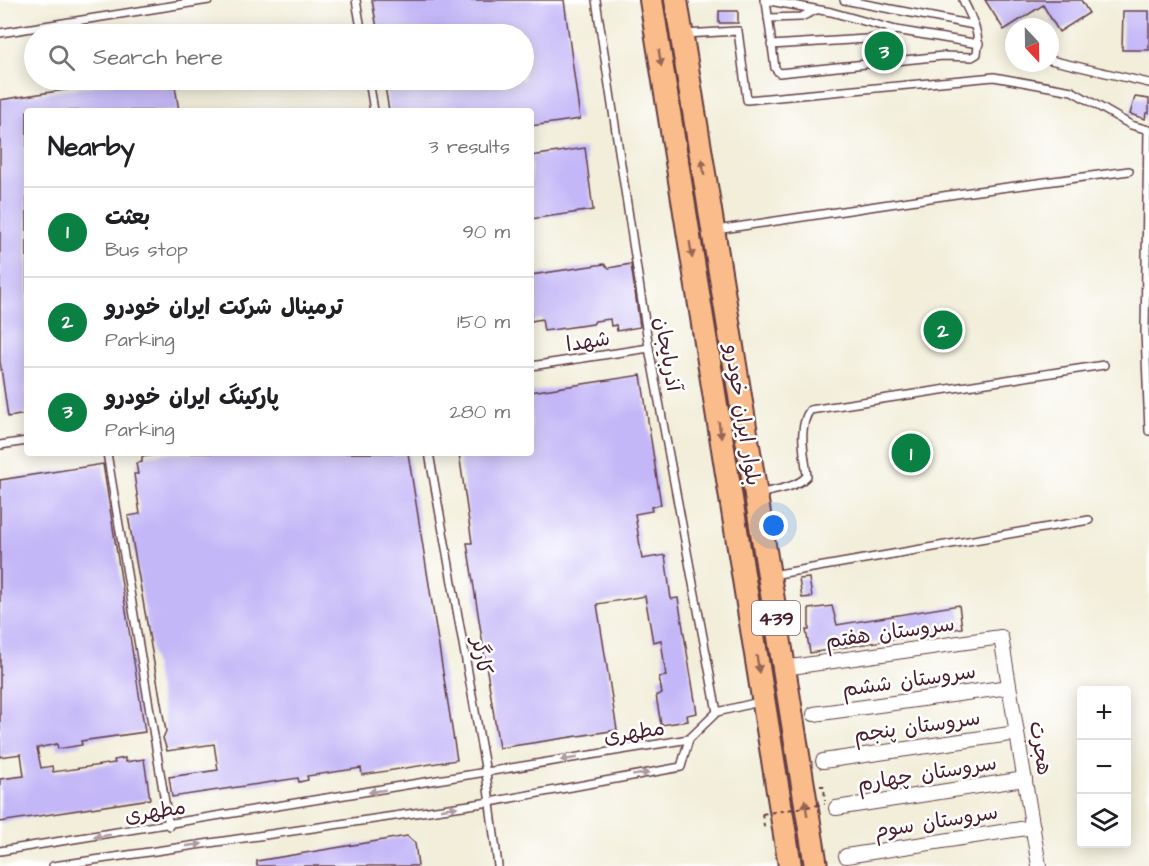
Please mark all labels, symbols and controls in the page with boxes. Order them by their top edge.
north arrow [1005,18,1059,72]
search box [24,24,534,90]
pin: 3 [864,28,904,74]
icon: search [45,41,78,74]
text: Search here [93,42,223,73]
one-way arrow [656,48,665,67]
text: Nearby [48,129,135,165]
text: 3 results [428,133,510,161]
one-way arrow [699,157,708,176]
text: بعثت [105,202,150,233]
text: 1 [66,218,69,246]
text: 90 m [462,218,510,246]
text: Bus stop [105,236,188,264]
one-way arrow [687,241,696,260]
text: ترمینال شرکت ایران خودرو [105,292,343,323]
text: 2 [62,308,73,336]
text: 150 m [457,308,510,336]
pin: 2 [924,308,962,352]
street label: آذربایجان [647,315,688,394]
street label: شهدا [564,324,612,359]
text: Parking [105,326,175,354]
street label: بلوار ایران خودرو [717,340,768,488]
text: پارکینگ ایران خودرو [105,382,279,413]
text: 3 [62,398,73,426]
text: 280 m [449,398,510,426]
text: Parking [105,416,175,444]
one-way arrow [716,421,725,440]
pin: 1 [892,430,930,476]
your location [759,511,788,540]
road number: 439 [752,601,800,635]
street label: سروستان هفتم [824,609,957,657]
street label: کارگر [464,633,499,677]
one-way arrow [754,655,763,674]
street label: سروستان ششم [840,657,978,705]
map controls [1077,686,1131,848]
button: + [1077,686,1131,740]
street label: سروستان پنجم [852,703,982,751]
street label: مطهری [601,713,667,752]
street label: هجرت [1022,719,1059,777]
button: − [1077,740,1131,794]
street label: سروستان چهارم [855,748,999,800]
one-way arrow [560,755,579,764]
one-way arrow [632,769,651,778]
one-way arrow [367,787,386,796]
street label: مطهری [122,792,188,831]
button: layers [1077,794,1131,848]
street label: سروستان سوم [872,797,1000,847]
one-way arrow [802,799,811,818]
one-way arrow [440,804,459,813]
one-way arrow [92,831,111,840]
one-way arrow [185,841,204,850]

